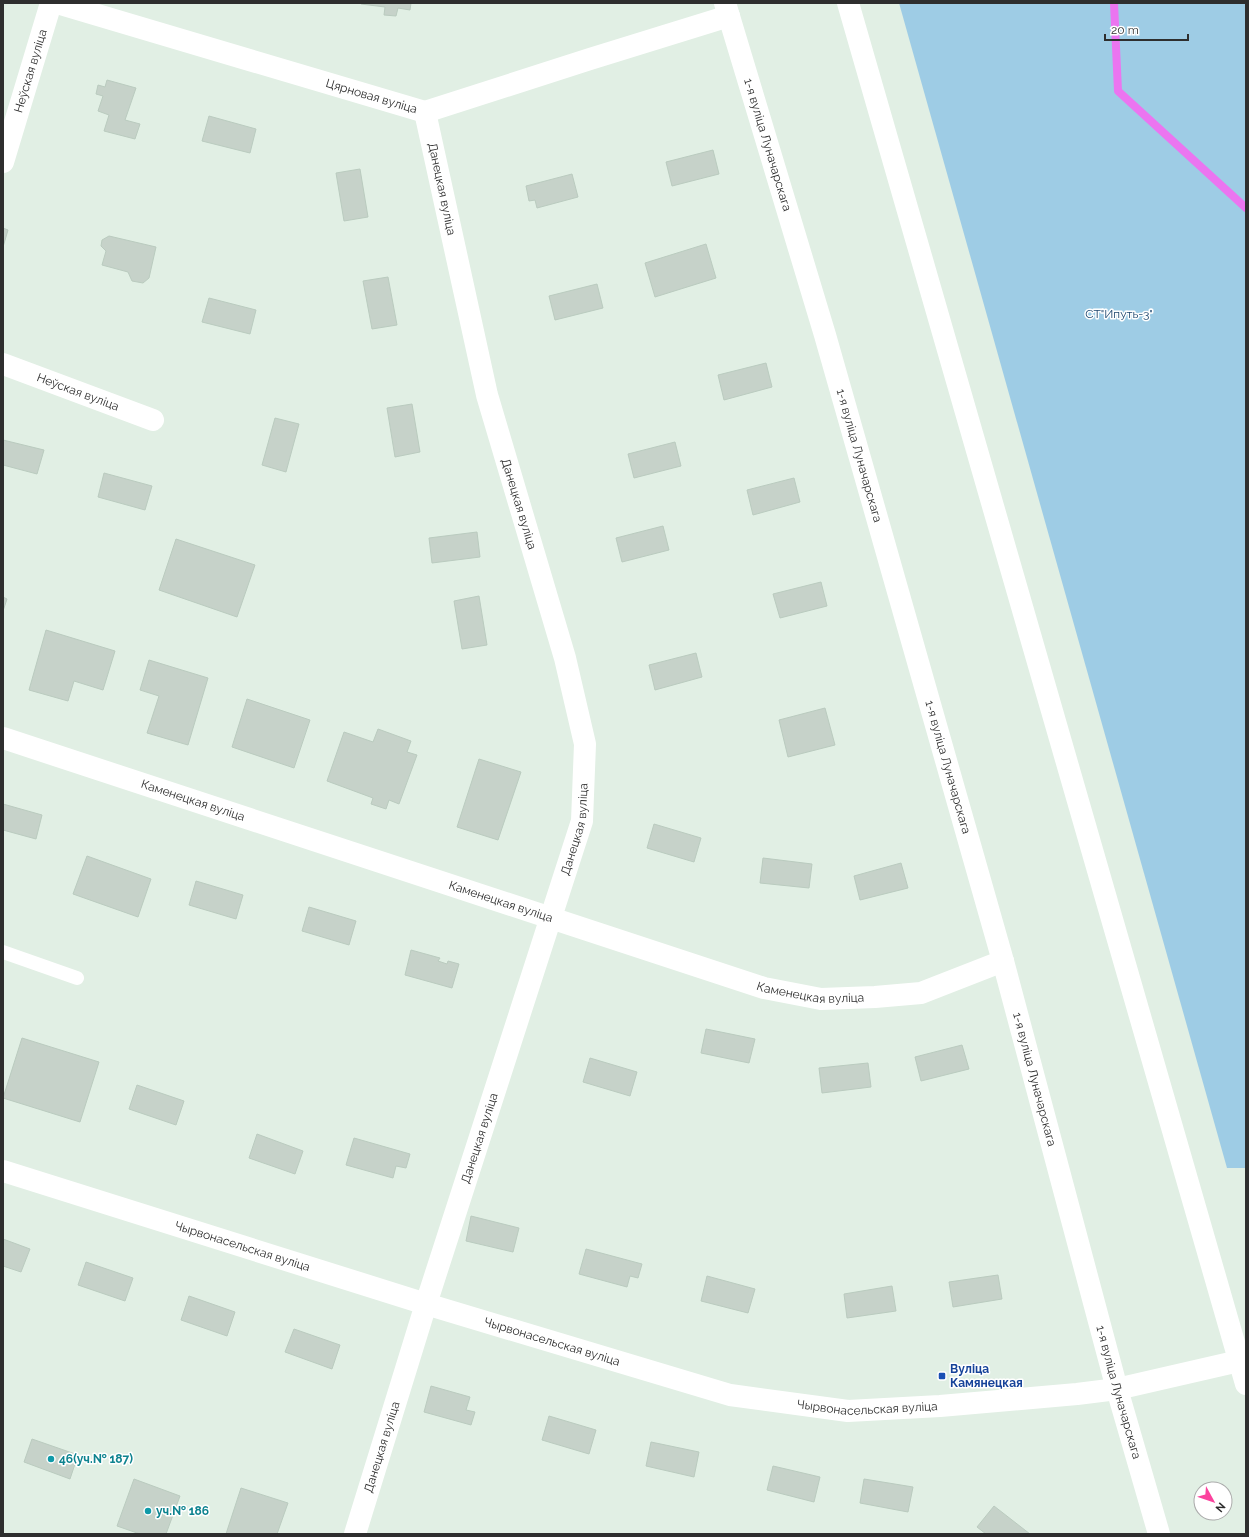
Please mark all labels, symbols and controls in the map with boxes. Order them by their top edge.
scale bar [1105,16,1188,42]
text: 20 m [1111,23,1139,37]
street label: Неўская вуліца [11,28,50,114]
street label: Цярновая вуліца [324,76,419,116]
street label: 1-я вуліца Луначарскага [741,77,794,213]
street label: Данецкая вуліца [425,141,459,237]
park label: СТ"Ипуть-3" [1085,307,1153,321]
street label: Неўская вуліца [35,370,121,414]
street label: 1-я вуліца Луначарскага [834,387,885,524]
street label: Данецкая вуліца [499,457,539,551]
street label: 1-я вуліца Луначарскага [922,699,973,835]
street label: Каменецкая вуліца [139,777,247,824]
street label: Данецкая вуліца [558,783,590,877]
street label: Каменецкая вуліца [447,878,555,925]
street label: Каменецкая вуліца [755,979,864,1006]
street label: 1-я вуліца Луначарскага [1010,1011,1059,1148]
street label: Данецкая вуліца [458,1091,501,1185]
street label: Чырвонасельская вуліца [173,1218,312,1274]
street label: Чырвонасельская вуліца [482,1315,622,1369]
street label: 1-я вуліца Луначарскага [1093,1324,1144,1461]
place label: Вуліца Камянецкая [950,1362,1023,1390]
marker: Вуліца Камянецкая [937,1371,947,1381]
street label: Чырвонасельская вуліца [796,1397,938,1418]
street label: Данецкая вуліца [361,1400,402,1494]
place label: 46(уч.№ 187) [59,1452,133,1466]
marker: 46(уч.№ 187) [46,1454,56,1464]
north arrow [1193,1481,1233,1521]
text: N [1213,1500,1228,1515]
place label: уч.№ 186 [156,1504,209,1518]
marker: уч.№ 186 [143,1506,153,1516]

